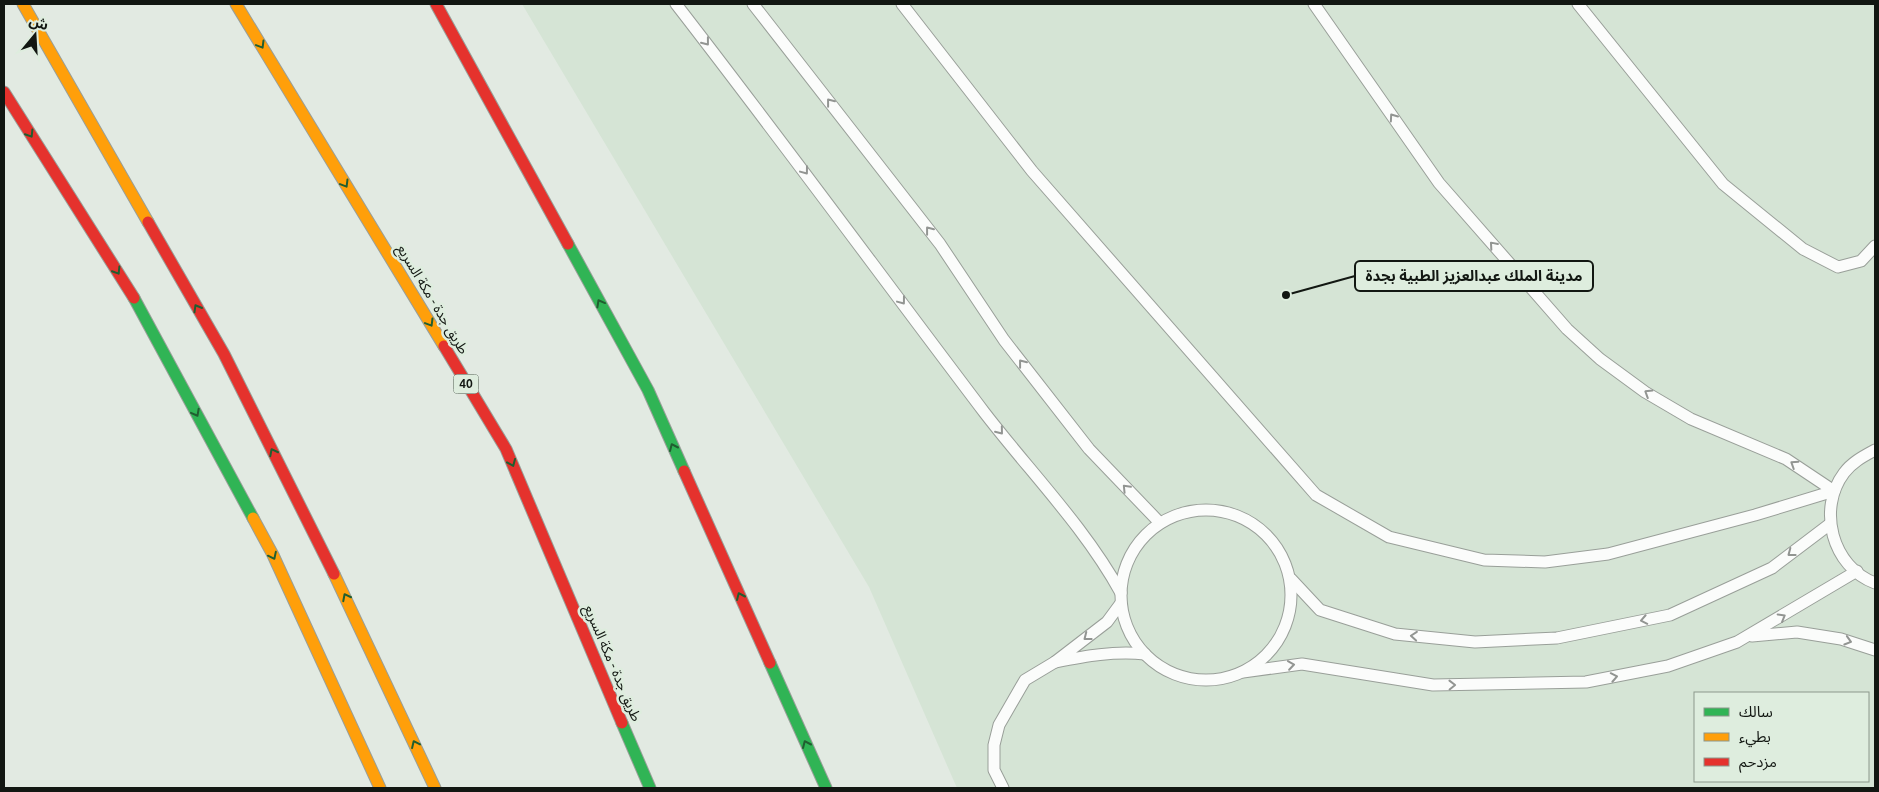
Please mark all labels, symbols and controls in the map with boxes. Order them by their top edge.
north arrow [10,10,60,60]
text: ش [27,12,51,33]
one-way arrow [700,36,708,45]
one-way arrow [255,40,265,49]
one-way arrow [827,99,835,108]
one-way arrow [1390,114,1399,123]
one-way arrow [24,128,33,137]
one-way arrow [799,165,808,175]
one-way arrow [339,179,349,188]
one-way arrow [926,226,935,236]
street label: طريق جدة - مكة السريع [391,241,472,358]
one-way arrow [1491,242,1499,251]
callout: مدينة الملك عبدالعزيز الطبية بجدة [1355,261,1593,291]
one-way arrow [110,265,120,274]
text: مدينة الملك عبدالعزيز الطبية بجدة [1365,267,1583,285]
one-way arrow [896,295,905,305]
one-way arrow [596,299,606,308]
one-way arrow [194,304,204,313]
one-way arrow [423,318,433,327]
one-way arrow [1019,359,1028,369]
road number: 40 [454,374,478,394]
one-way arrow [1644,390,1653,399]
one-way arrow [190,407,200,416]
one-way arrow [994,425,1002,434]
one-way arrow [669,443,680,452]
one-way arrow [269,448,279,457]
one-way arrow [505,458,516,467]
one-way arrow [1790,461,1799,470]
one-way arrow [1123,484,1132,493]
one-way arrow [1788,548,1797,556]
one-way arrow [267,550,277,559]
one-way arrow [735,592,746,601]
one-way arrow [342,593,352,602]
street label: طريق جدة - مكة السريع [578,602,645,725]
one-way arrow [1777,613,1786,623]
one-way arrow [1640,615,1649,625]
one-way arrow [1410,631,1418,642]
one-way arrow [1084,632,1093,640]
one-way arrow [1844,636,1852,646]
one-way arrow [1287,661,1296,671]
one-way arrow [1610,672,1618,682]
one-way arrow [1448,680,1456,690]
legend [1694,692,1869,782]
text: سالك [1739,703,1773,720]
text: بطيء [1739,728,1771,748]
one-way arrow [410,740,421,749]
one-way arrow [802,740,813,749]
text: مزدحم [1739,753,1777,773]

